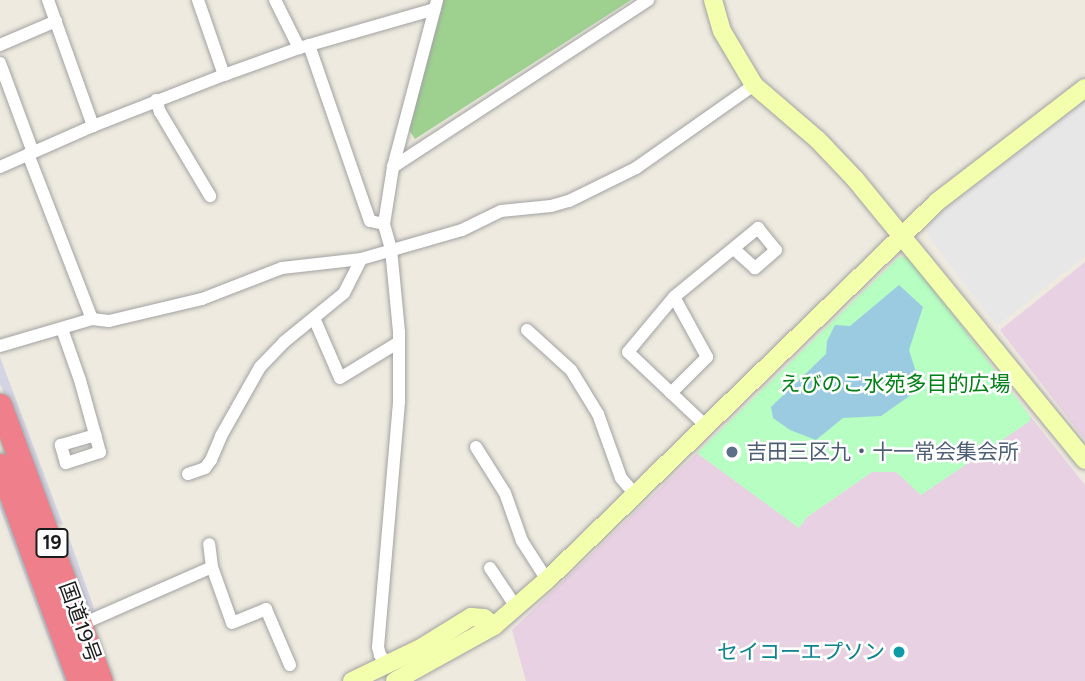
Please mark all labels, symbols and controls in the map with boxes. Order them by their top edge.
park label: えびのこ水苑多目的広場 [780,371,1010,397]
place label: 吉田三区九・十一常会集会所 [746,439,1019,465]
marker: 吉田三区九・十一常会集会所 [724,444,740,460]
road number: 19 [34,528,70,558]
street label: 国道19号 [54,578,106,666]
place label: セイコーエプソン [717,639,885,665]
marker: セイコーエプソン [891,644,907,660]

